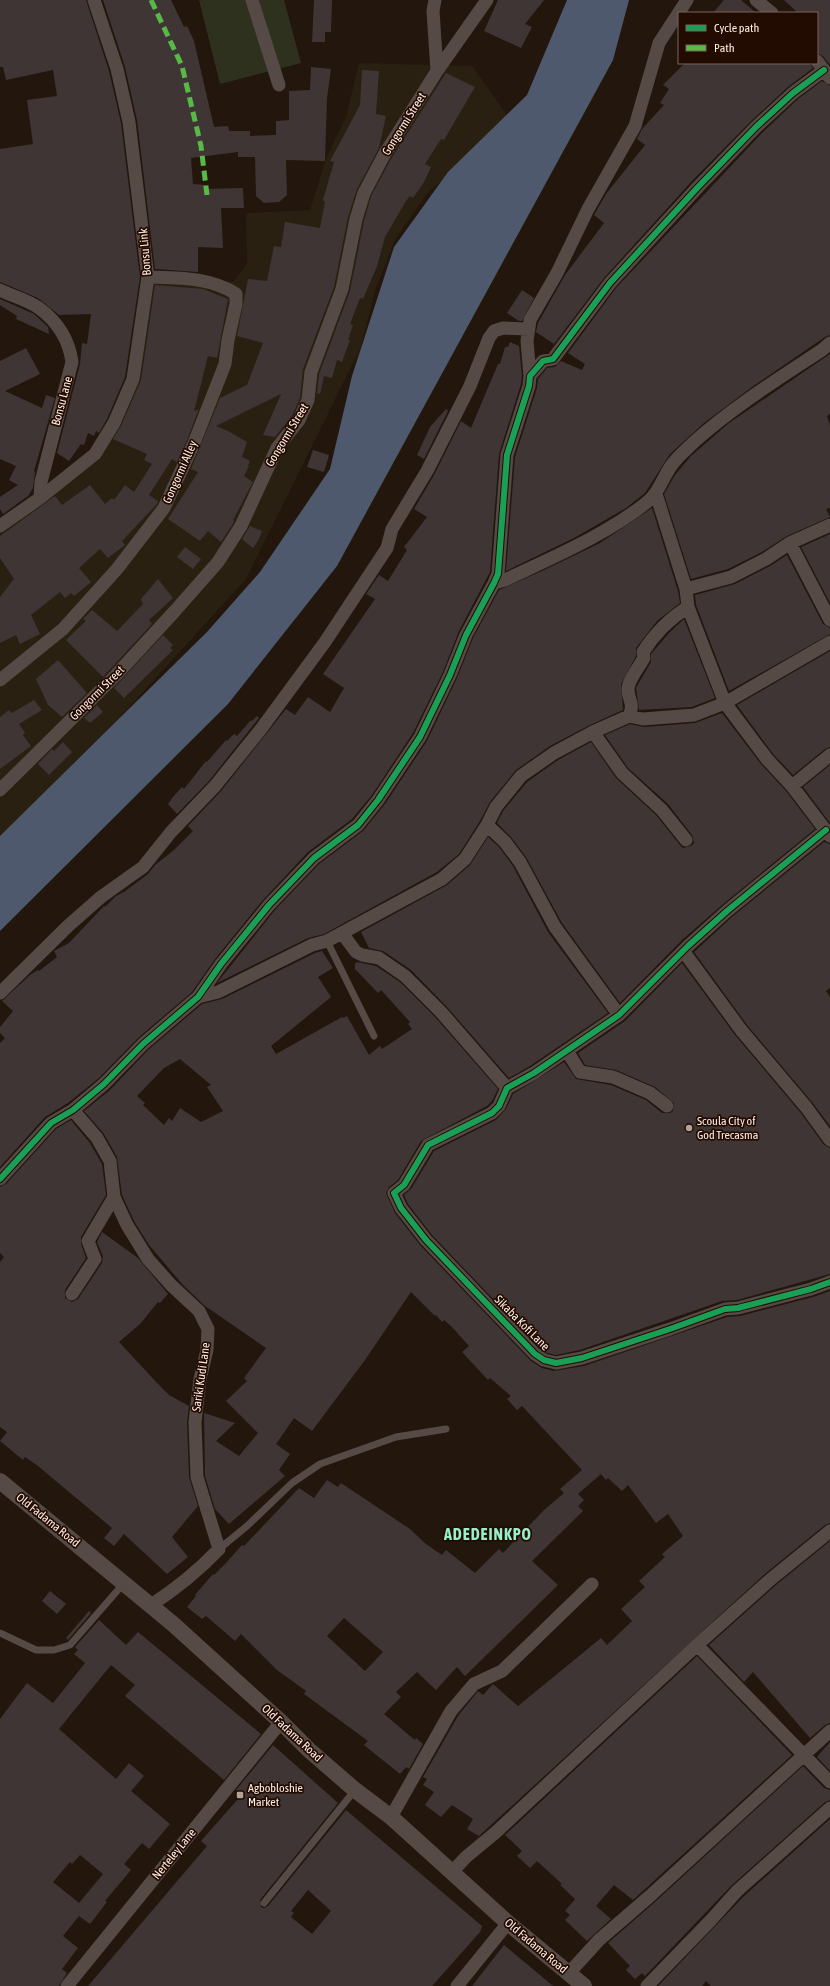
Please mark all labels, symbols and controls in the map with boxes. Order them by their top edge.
legend [678,12,818,64]
text: Cycle path [714,21,759,35]
text: Path [714,41,735,55]
street label: Gongormi Street [379,90,429,158]
street label: Bonsu Link [136,227,154,276]
street label: Bonsu Lane [49,375,75,427]
street label: Gongormi Street [263,400,312,469]
street label: Gongormi Alley [160,438,200,506]
street label: Gongormi Street [67,662,128,723]
place label: Scoula City of God Trecasma [697,1114,758,1142]
marker: Scoula City of God Trecasma [684,1123,694,1133]
street label: Sikaba Kofi Lane [492,1293,552,1353]
street label: Sariki Kudi Lane [189,1342,213,1412]
street label: Old Fadama Road [13,1490,83,1550]
district label: ADEDEINKPO [443,1525,532,1543]
street label: Old Fadama Road [259,1701,325,1765]
place label: Agbobloshie Market [248,1781,303,1809]
marker: Agbobloshie Market [235,1790,245,1800]
street label: Nerteley Lane [149,1826,199,1882]
street label: Old Fadama Road [502,1916,570,1976]

